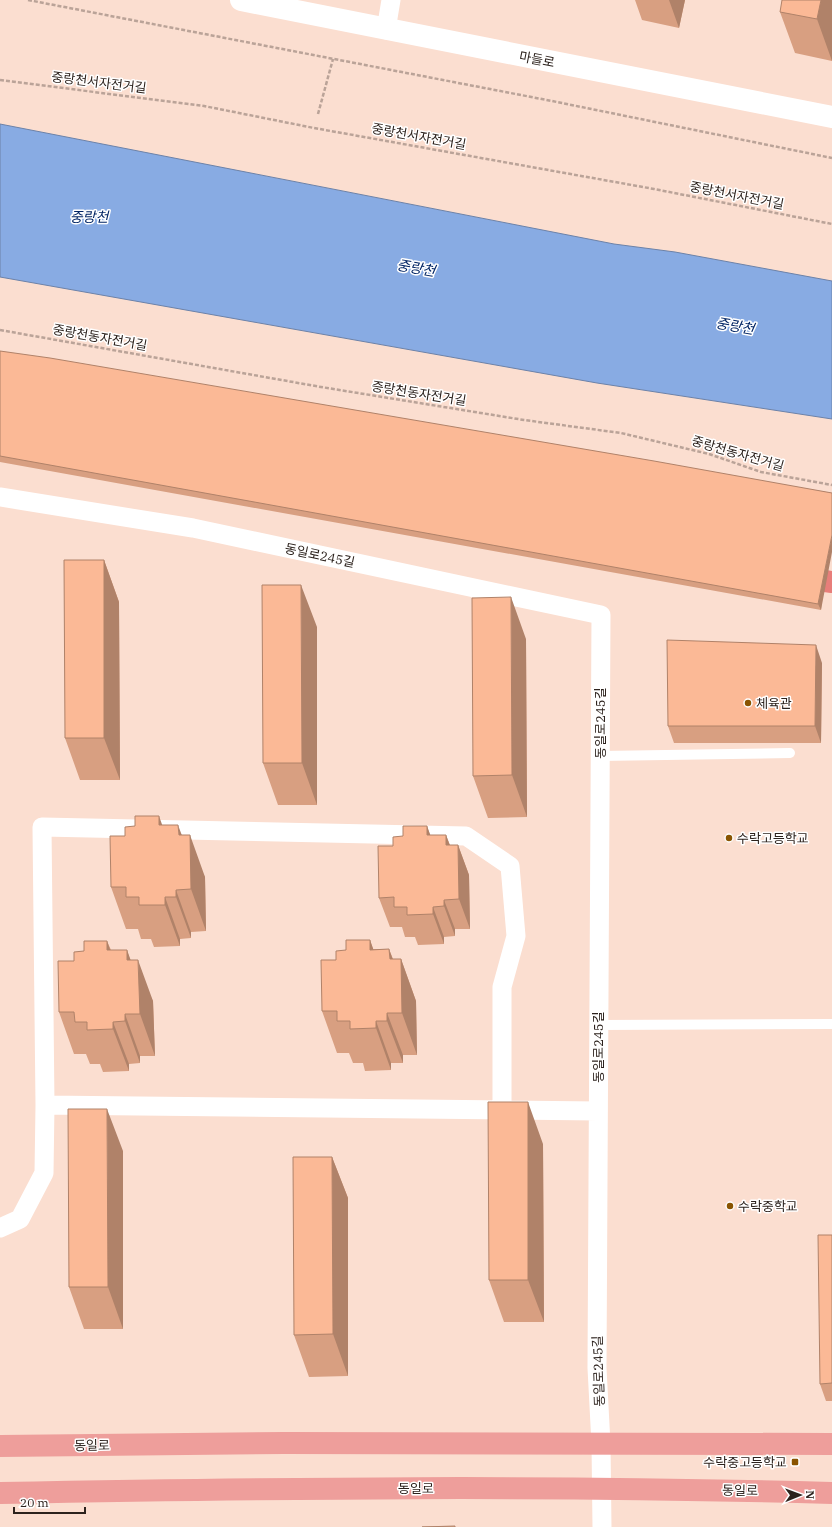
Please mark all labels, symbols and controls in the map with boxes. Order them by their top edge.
street label: 마들로 [518,48,556,71]
street label: 중랑천서자전거길 [50,68,147,97]
street label: 중랑천서자전거길 [370,120,468,153]
street label: 중랑천서자전거길 [688,178,785,213]
water label: 중랑천 [70,208,109,226]
water label: 중랑천 [395,256,438,280]
water label: 중랑천 [714,314,757,338]
street label: 중랑천동자전거길 [51,321,149,354]
street label: 중랑천동자전거길 [370,378,468,409]
street label: 중랑천동자전거길 [690,432,786,475]
street label: 동일로245길 [283,540,357,571]
street label: 동일로245길 [592,687,609,759]
place label: 체육관 [756,695,792,712]
marker: 체육관 [743,698,753,708]
place label: 수락고등학교 [737,830,809,847]
marker: 수락고등학교 [724,833,734,843]
street label: 동일로245길 [590,1011,607,1083]
place label: 수락중학교 [738,1198,798,1215]
marker: 수락중학교 [725,1201,735,1211]
street label: 동일로245길 [589,1335,608,1407]
street label: 동일로 [74,1437,110,1454]
place label: 수락중고등학교 [703,1454,787,1471]
marker: 수락중고등학교 [790,1457,800,1467]
north arrow [780,1475,820,1515]
street label: 동일로 [398,1480,434,1497]
street label: 동일로 [722,1482,758,1499]
scale bar [14,1489,85,1515]
text: N [803,1490,817,1500]
text: 20 m [20,1495,49,1510]

